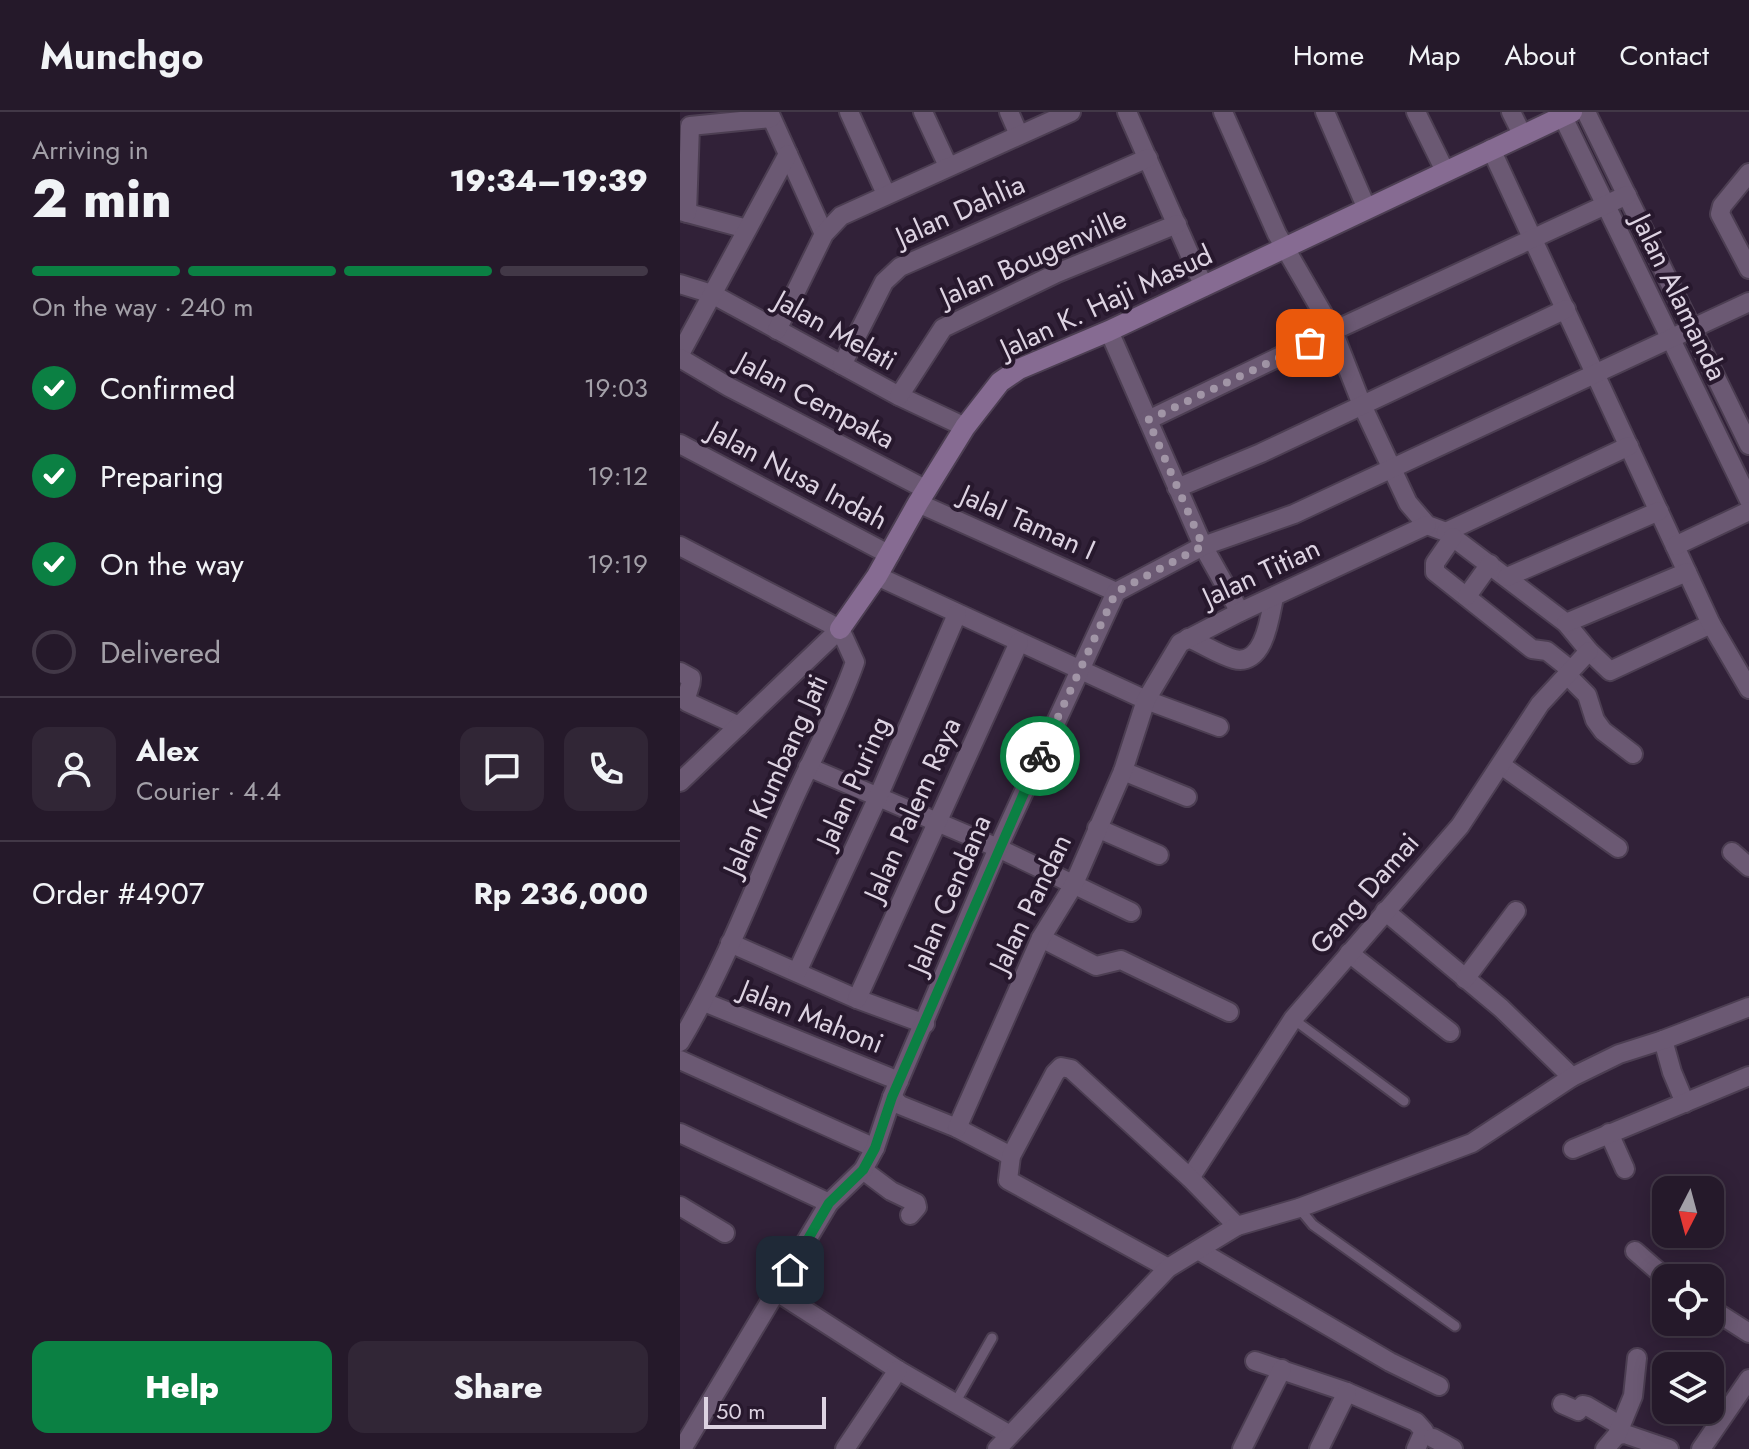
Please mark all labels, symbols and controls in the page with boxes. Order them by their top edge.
text: Munchgo [40,28,204,83]
text: Home [1293,35,1364,76]
text: Map [1408,35,1460,76]
text: About [1504,35,1576,76]
text: Contact [1620,35,1709,76]
text: Arriving in [32,131,149,169]
text: 19:34–19:39 [449,159,648,202]
text: 2 min [32,161,172,237]
street label: Jalan Dahlia [885,164,1031,259]
street label: Jalan Bougenville [930,198,1133,319]
street label: Jalan Alamanda [1620,203,1738,388]
street label: Jalan K. Haji Masud [990,234,1219,370]
street label: Jalan Melati [764,278,904,381]
text: On the way · 240 m [32,288,254,326]
pin [1276,309,1344,377]
icon: bag [1288,321,1332,365]
street label: Jalan Cempaka [726,340,902,459]
icon: check [32,366,76,410]
text: Confirmed [100,367,235,410]
text: 19:03 [584,369,648,407]
street label: Jalan Nusa Indah [697,409,895,540]
icon: check [32,454,76,498]
text: Preparing [100,455,224,498]
text: 19:12 [587,457,648,495]
street label: Jalal Taman I [950,473,1102,570]
street label: Jalan Titian [1192,527,1327,619]
icon: check [32,542,76,586]
text: On the way [100,543,244,586]
text: 19:19 [587,545,648,583]
text: Delivered [100,631,221,674]
street label: Jalan Kumbang Jati [711,668,838,887]
street label: Jalan Puring [805,710,901,858]
street label: Jalan Palem Raya [852,711,971,911]
courier [1000,716,1080,796]
button: person [32,727,116,811]
button: chat [460,727,544,811]
button: phone [564,727,648,811]
text: Alex [136,729,199,772]
icon: bike [1018,734,1062,778]
text: Courier · 4.4 [136,772,281,810]
street label: Jalan Cendana [896,808,1001,984]
street label: Gang Damai [1300,824,1429,963]
street label: Jalan Pandan [977,827,1082,983]
text: Order #4907 [32,872,205,915]
text: Rp 236,000 [473,872,648,915]
street label: Jalan Mahoni [730,968,890,1064]
north arrow [1652,1176,1724,1248]
map controls [1652,1176,1724,1424]
pin [756,1236,824,1304]
icon: home [768,1248,812,1292]
button: locate [1652,1264,1724,1336]
button: Help [32,1341,332,1433]
button: Share [348,1341,648,1433]
button: layers [1652,1352,1724,1424]
scale bar [704,1393,826,1429]
text: 50 m [716,1395,765,1427]

